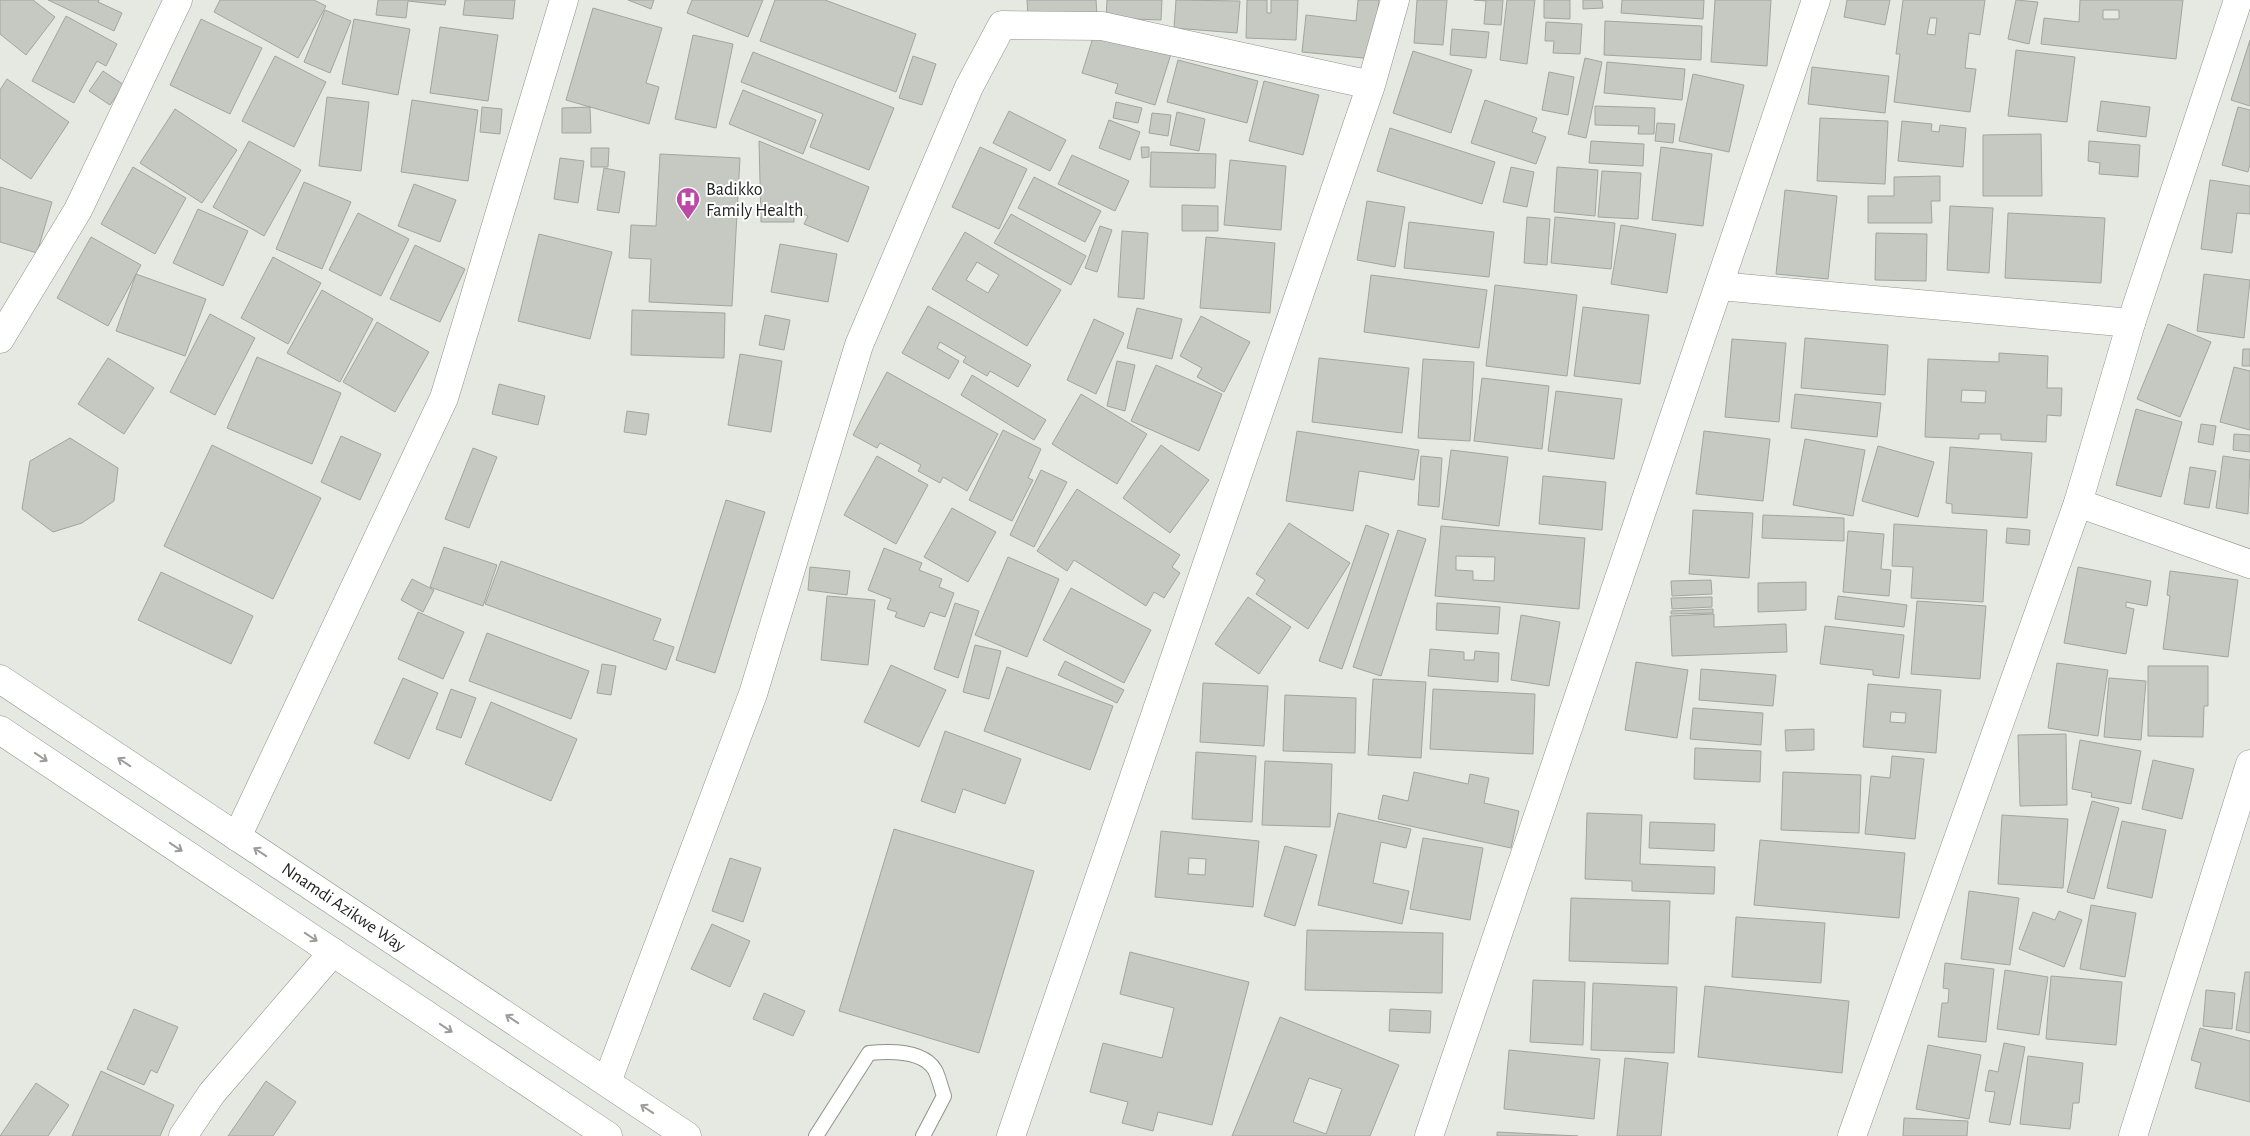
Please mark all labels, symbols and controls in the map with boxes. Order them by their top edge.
place label: Badikko Family Health [706,181,803,220]
hospital icon: Badikko Family Health [675,186,701,220]
one-way arrow [33,752,47,762]
one-way arrow [118,756,132,766]
one-way arrow [168,842,182,852]
one-way arrow [253,846,267,856]
street label: Nnamdi Azikwe Way [278,860,409,956]
one-way arrow [304,932,318,942]
one-way arrow [505,1014,519,1024]
one-way arrow [439,1022,453,1033]
one-way arrow [640,1104,654,1114]

